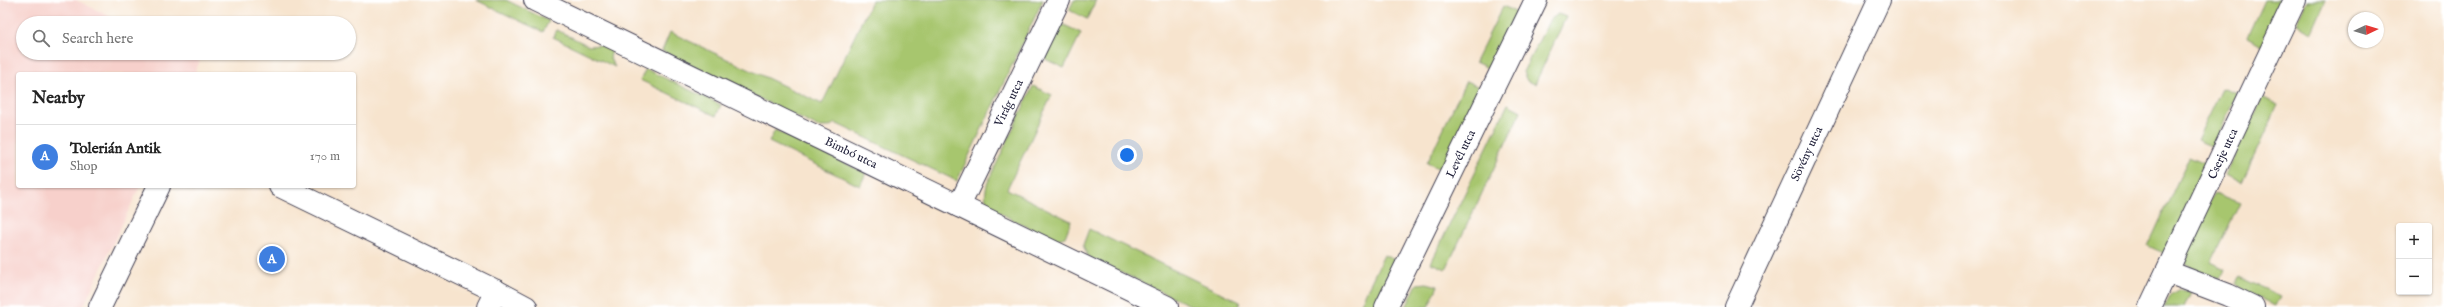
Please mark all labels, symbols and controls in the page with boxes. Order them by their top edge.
north arrow [2348,12,2384,48]
search box [16,16,356,60]
icon: search [30,27,52,49]
text: Search here [62,29,133,48]
street label: Virág utca [991,76,1027,130]
text: Nearby [32,88,85,109]
street label: Sövény utca [1788,123,1827,184]
street label: Cserje utca [2205,125,2242,182]
street label: Levél utca [1443,127,1479,180]
street label: Bimbó utca [822,134,880,172]
text: Tolerián Antik [70,139,161,158]
your location [1117,145,1137,165]
text: A [41,148,49,165]
text: 170 m [310,148,340,165]
text: Shop [70,158,98,175]
map controls [2396,223,2432,295]
button: + [2396,223,2432,259]
pin: A [259,244,285,274]
button: − [2396,259,2432,295]

